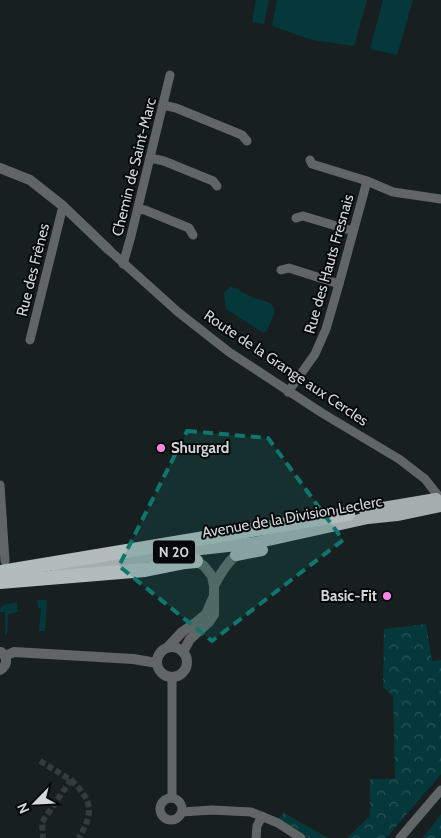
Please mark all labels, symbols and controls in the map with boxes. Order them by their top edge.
street label: Chemin de Saint-Marc [108,96,160,238]
street label: Rue des Hauts Fresnais [300,192,358,336]
street label: Rue des Frênes [13,222,53,318]
street label: Route de la Grange aux Cercles [200,306,372,430]
place label: Shurgard [171,439,229,457]
marker: Shurgard [155,442,167,454]
street label: Avenue de la Division Leclerc [200,492,384,542]
road number: N 20 [153,540,195,564]
place label: Basic-Fit [321,587,377,605]
marker: Basic-Fit [381,590,393,602]
north arrow [10,778,60,828]
text: N [13,800,33,816]

